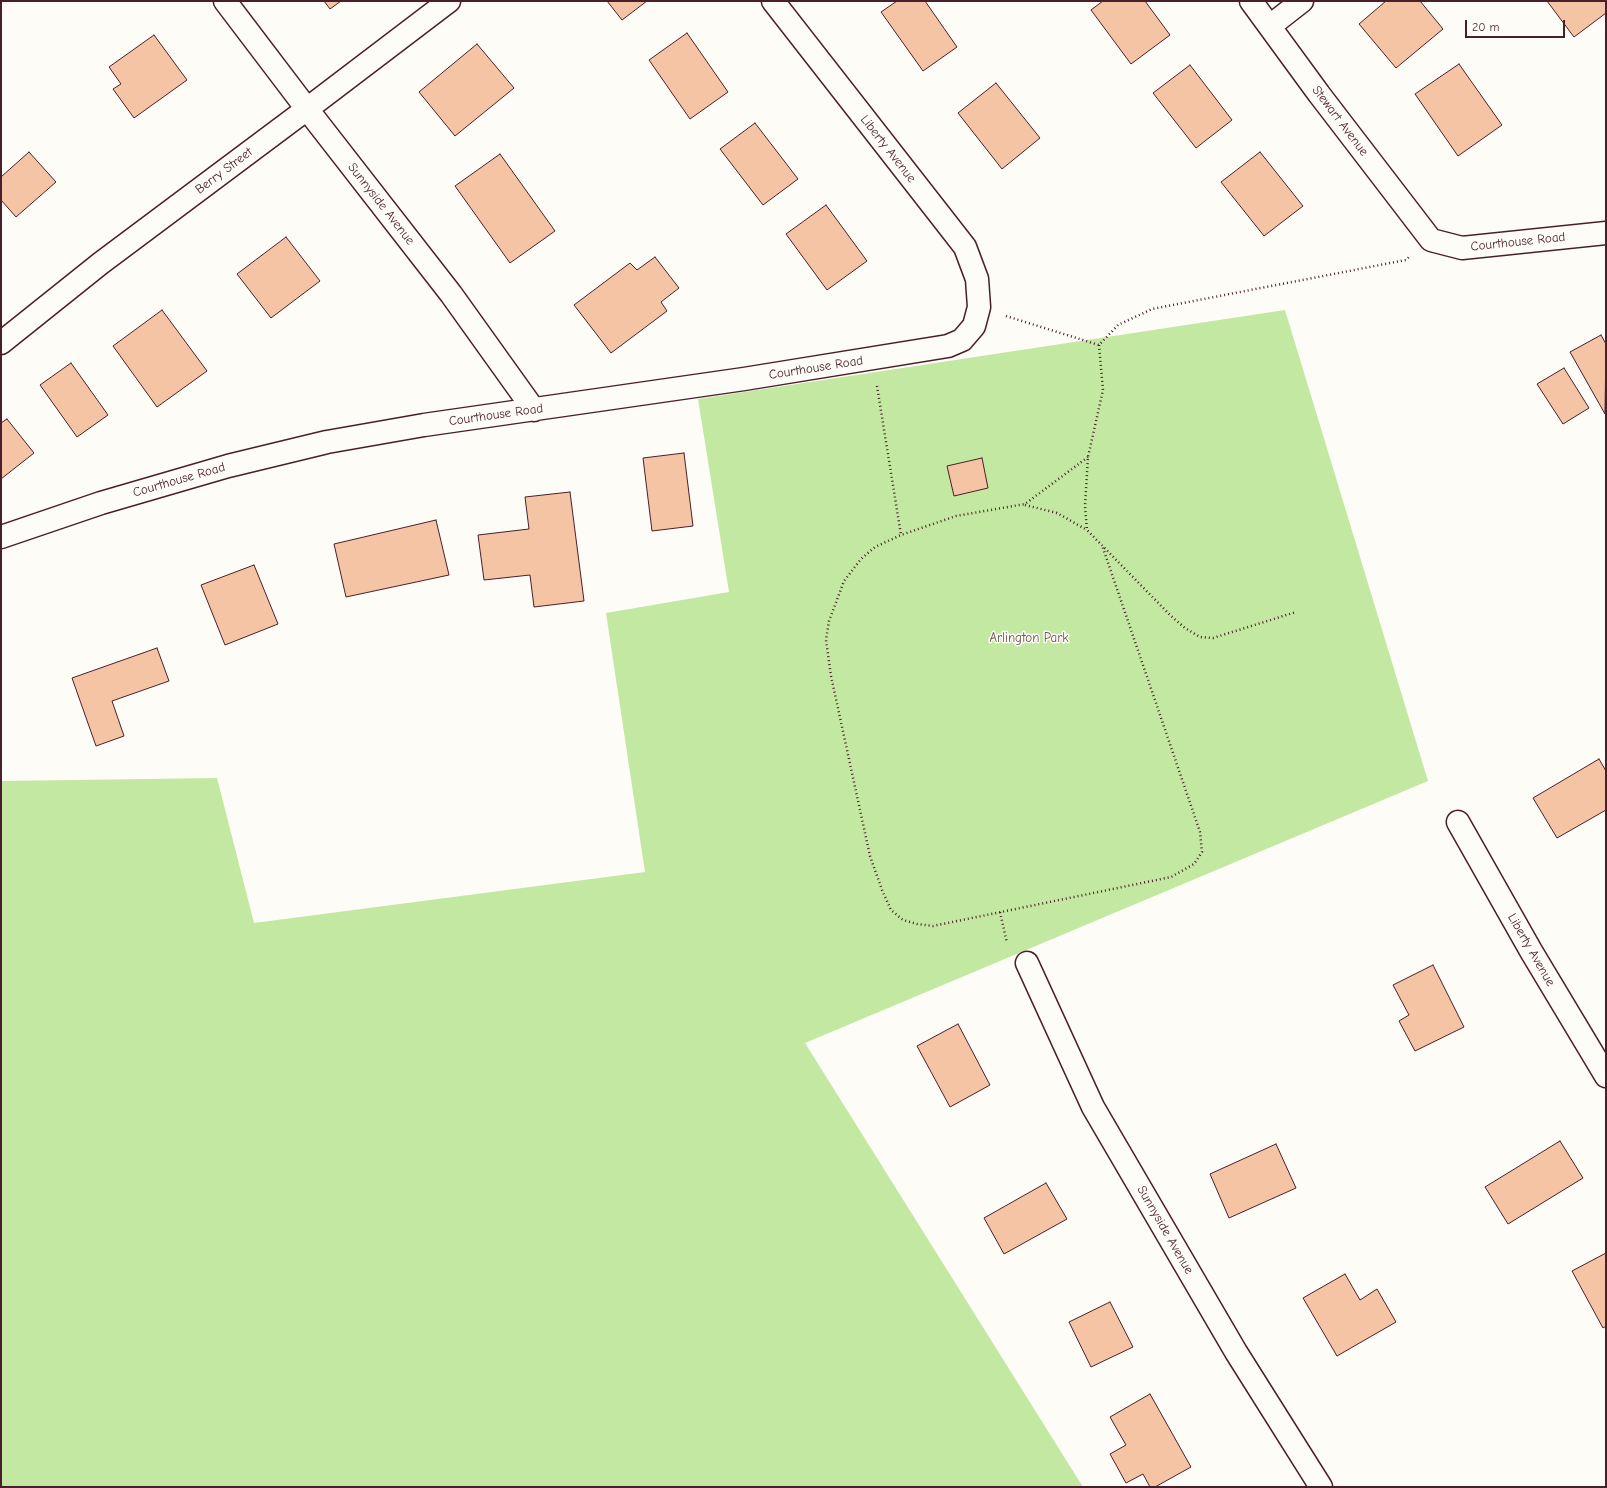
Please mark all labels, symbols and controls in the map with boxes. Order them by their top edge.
scale bar [1467,12,1567,38]
text: 20 m [1472,20,1500,34]
street label: Stewart Avenue [1308,83,1372,159]
street label: Liberty Avenue [857,112,919,186]
street label: Berry Street [192,144,256,198]
street label: Sunnyside Avenue [344,160,418,248]
street label: Courthouse Road [1470,229,1566,255]
street label: Courthouse Road [768,353,864,383]
street label: Courthouse Road [448,401,544,429]
street label: Courthouse Road [131,459,227,501]
park label: Arlington Park [989,630,1069,646]
street label: Liberty Avenue [1504,911,1558,989]
street label: Sunnyside Avenue [1133,1183,1197,1277]

